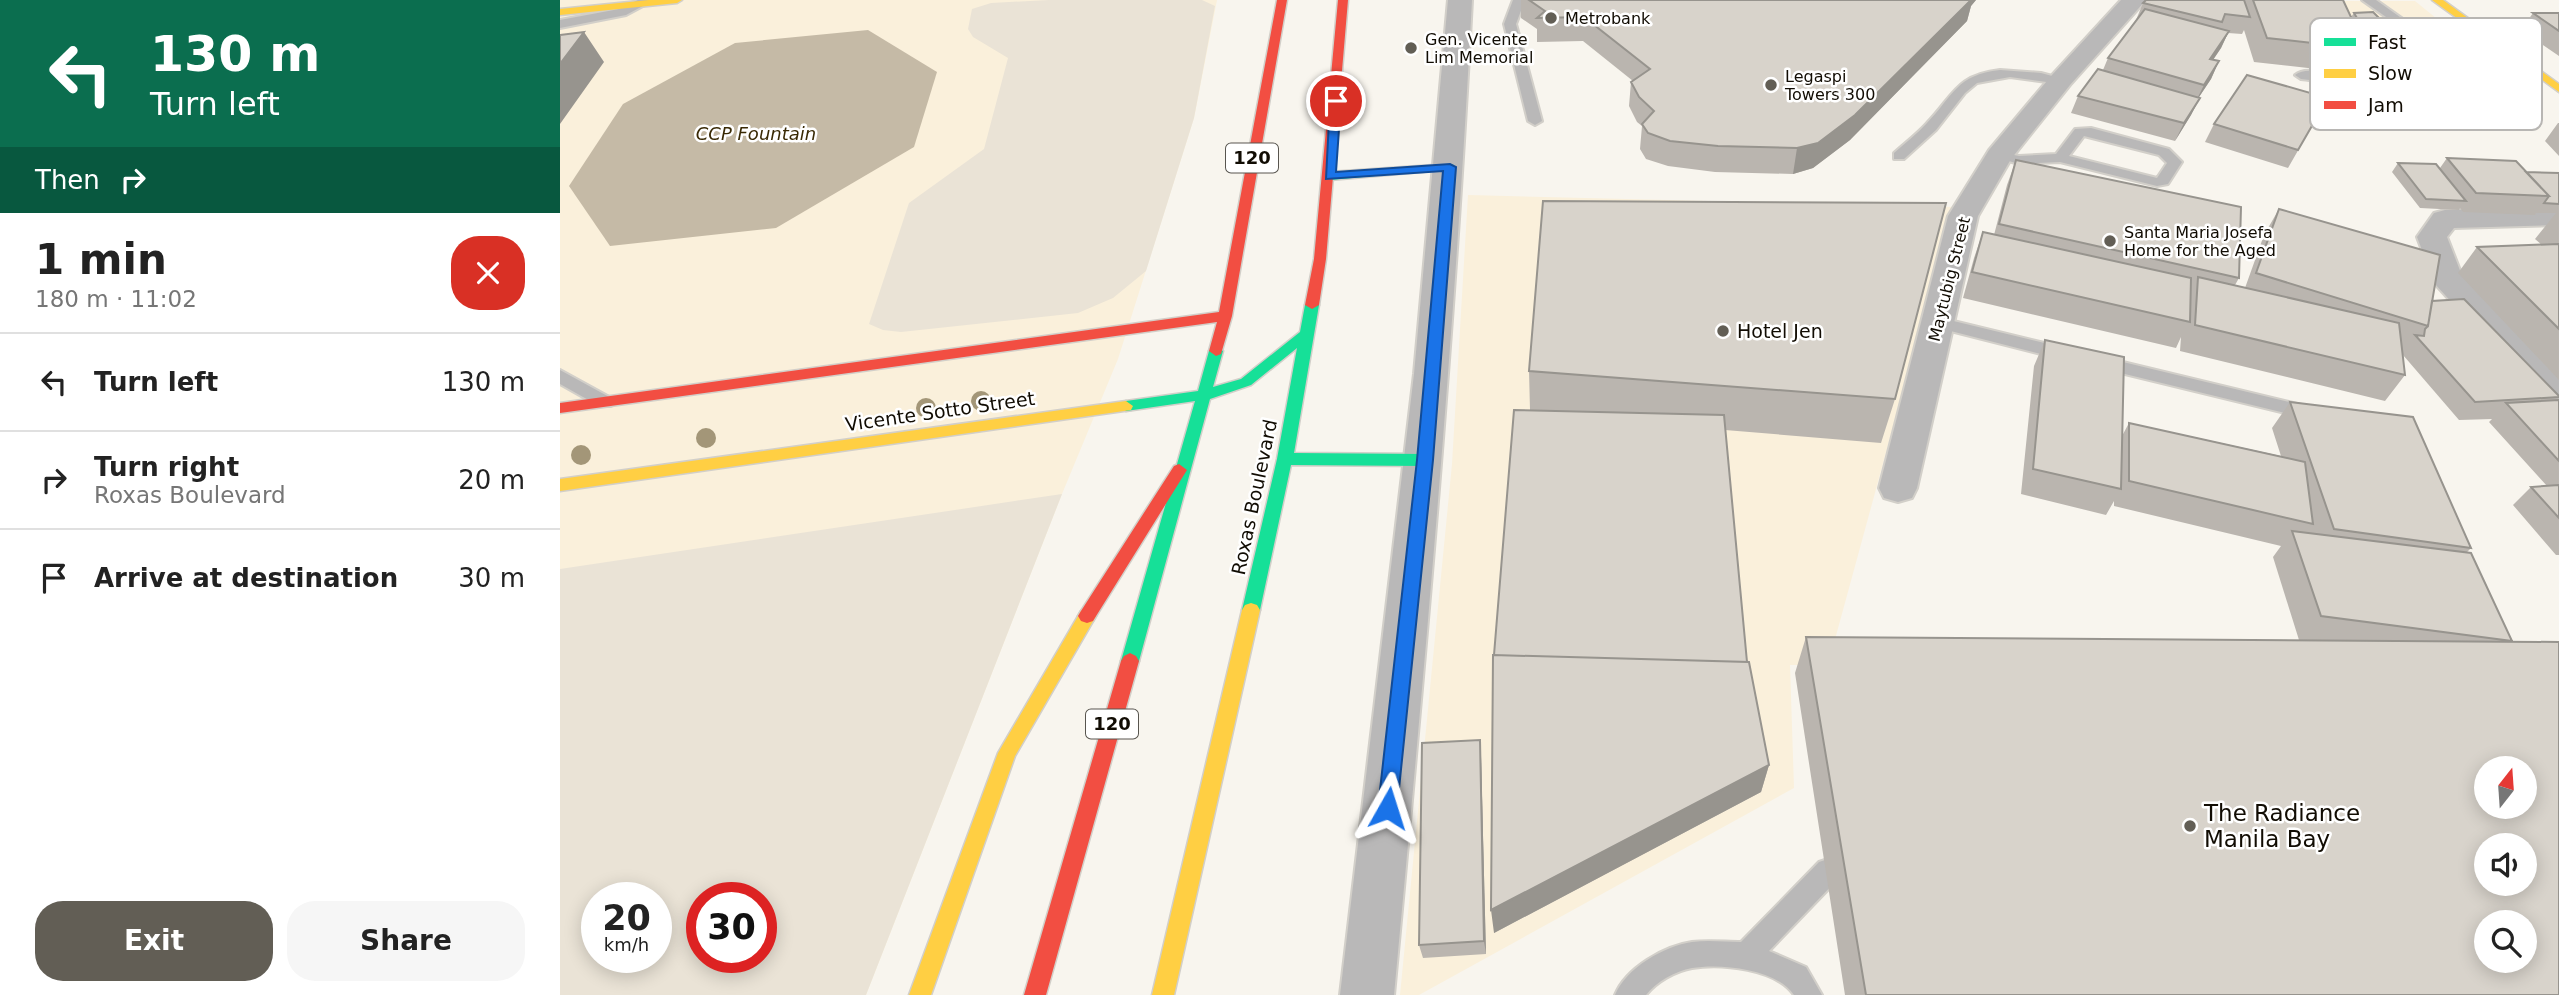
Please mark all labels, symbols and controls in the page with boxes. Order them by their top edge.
place label: Metrobank [1565,9,1651,28]
marker: Metrobank [1543,10,1559,26]
legend [2310,18,2542,130]
text: 130 m [150,26,320,83]
icon: left [35,28,126,119]
place label: Gen. Vicente Lim Memorial [1425,30,1533,67]
text: Fast [2368,31,2406,53]
marker: Gen. Vicente Lim Memorial [1403,40,1419,56]
text: Slow [2368,62,2413,84]
place label: Legaspi Towers 300 [1784,67,1875,104]
pin [1306,71,1366,131]
marker: Legaspi Towers 300 [1763,77,1779,93]
icon: arrive [1317,82,1355,120]
text: Turn left [150,85,280,123]
text: Jam [2367,94,2404,116]
water label: CCP Fountain [696,123,816,144]
road number: 120 [1226,144,1278,173]
icon: right [114,161,152,199]
text: Then [35,165,100,195]
street label: Maytubig Street [1925,215,1974,343]
place label: Santa Maria Josefa Home for the Aged [2124,223,2276,260]
marker: Santa Maria Josefa Home for the Aged [2102,233,2118,249]
text: 1 min [35,235,167,284]
button: close [451,236,525,310]
text: 180 m · 11:02 [35,286,197,312]
place label: Hotel Jen [1737,320,1823,342]
marker: Hotel Jen [1715,323,1731,339]
icon: left [35,363,73,401]
text: Turn left [94,367,218,397]
text: 130 m [442,367,525,397]
street label: Vicente Sotto Street [844,387,1036,435]
street label: Roxas Boulevard [1227,417,1281,577]
text: Turn right [94,452,239,482]
icon: right [35,461,73,499]
text: 20 m [458,465,525,495]
text: Roxas Boulevard [94,482,286,508]
icon: arrive [35,559,73,597]
text: Arrive at destination [94,563,398,593]
text: 30 m [458,563,525,593]
road number: 120 [1086,710,1138,738]
north arrow [2474,756,2538,819]
map controls [2474,756,2537,973]
position arrow [1351,771,1425,845]
place label: The Radiance Manila Bay [2203,800,2360,852]
marker: The Radiance Manila Bay [2182,818,2198,834]
button: sound [2474,833,2537,896]
speed limit sign: 30 [686,882,777,973]
text: 20 [602,898,651,938]
button: Exit [35,901,273,981]
button: Share [287,901,525,981]
button: search [2474,910,2537,973]
text: km/h [604,934,649,955]

